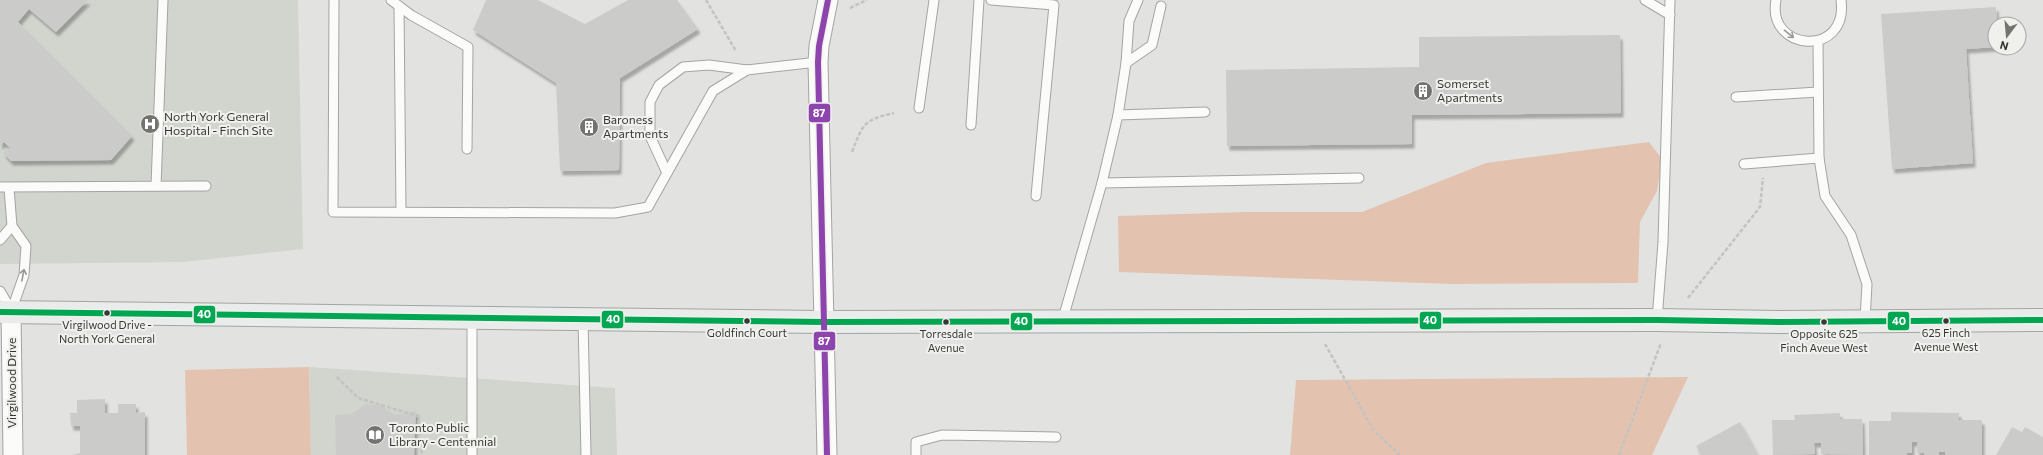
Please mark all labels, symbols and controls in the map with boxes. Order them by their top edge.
north arrow [1987,16,2027,56]
one-way arrow [1783,30,1794,39]
text: N [1998,39,2010,53]
place label: Somerset Apartments [1437,76,1502,104]
building icon: Somerset Apartments [1412,80,1434,102]
line badge: 87 [808,103,831,123]
text: 87 [813,106,825,119]
place label: North York General Hospital - Finch Site [164,109,273,137]
place label: Baroness Apartments [603,112,668,140]
hospital icon: North York General Hospital - Finch Site [139,113,161,135]
building icon: Baroness Apartments [578,116,600,138]
one-way arrow [20,268,28,281]
line badge: 40 [193,305,216,324]
text: 40 [197,307,211,320]
marker: Virgilwood Drive - North York General [102,308,112,318]
line badge: 40 [601,310,624,329]
line badge: 40 [1419,311,1442,330]
line badge: 40 [1887,311,1910,331]
text: 40 [606,312,620,325]
line badge: 40 [1010,312,1033,331]
text: 40 [1423,313,1437,326]
text: 40 [1014,314,1028,327]
text: 40 [1892,314,1906,327]
marker: Goldfinch Court [742,316,752,326]
marker: 625 Finch Avenue West [1941,316,1951,326]
marker: Torresdale Avenue [941,317,951,327]
marker: Opposite 625 Finch Aveue West [1819,317,1829,327]
place label: Virgilwood Drive - North York General [59,318,155,345]
place label: Goldfinch Court [707,326,788,339]
place label: 625 Finch Avenue West [1914,326,1979,353]
place label: Torresdale Avenue [920,327,973,354]
place label: Opposite 625 Finch Aveue West [1780,327,1868,354]
line badge: 87 [813,331,836,351]
text: 87 [818,334,830,347]
street label: Virgilwood Drive [4,338,18,428]
place label: Toronto Public Library - Centennial [389,420,496,448]
library icon: Toronto Public Library - Centennial [364,424,386,446]

